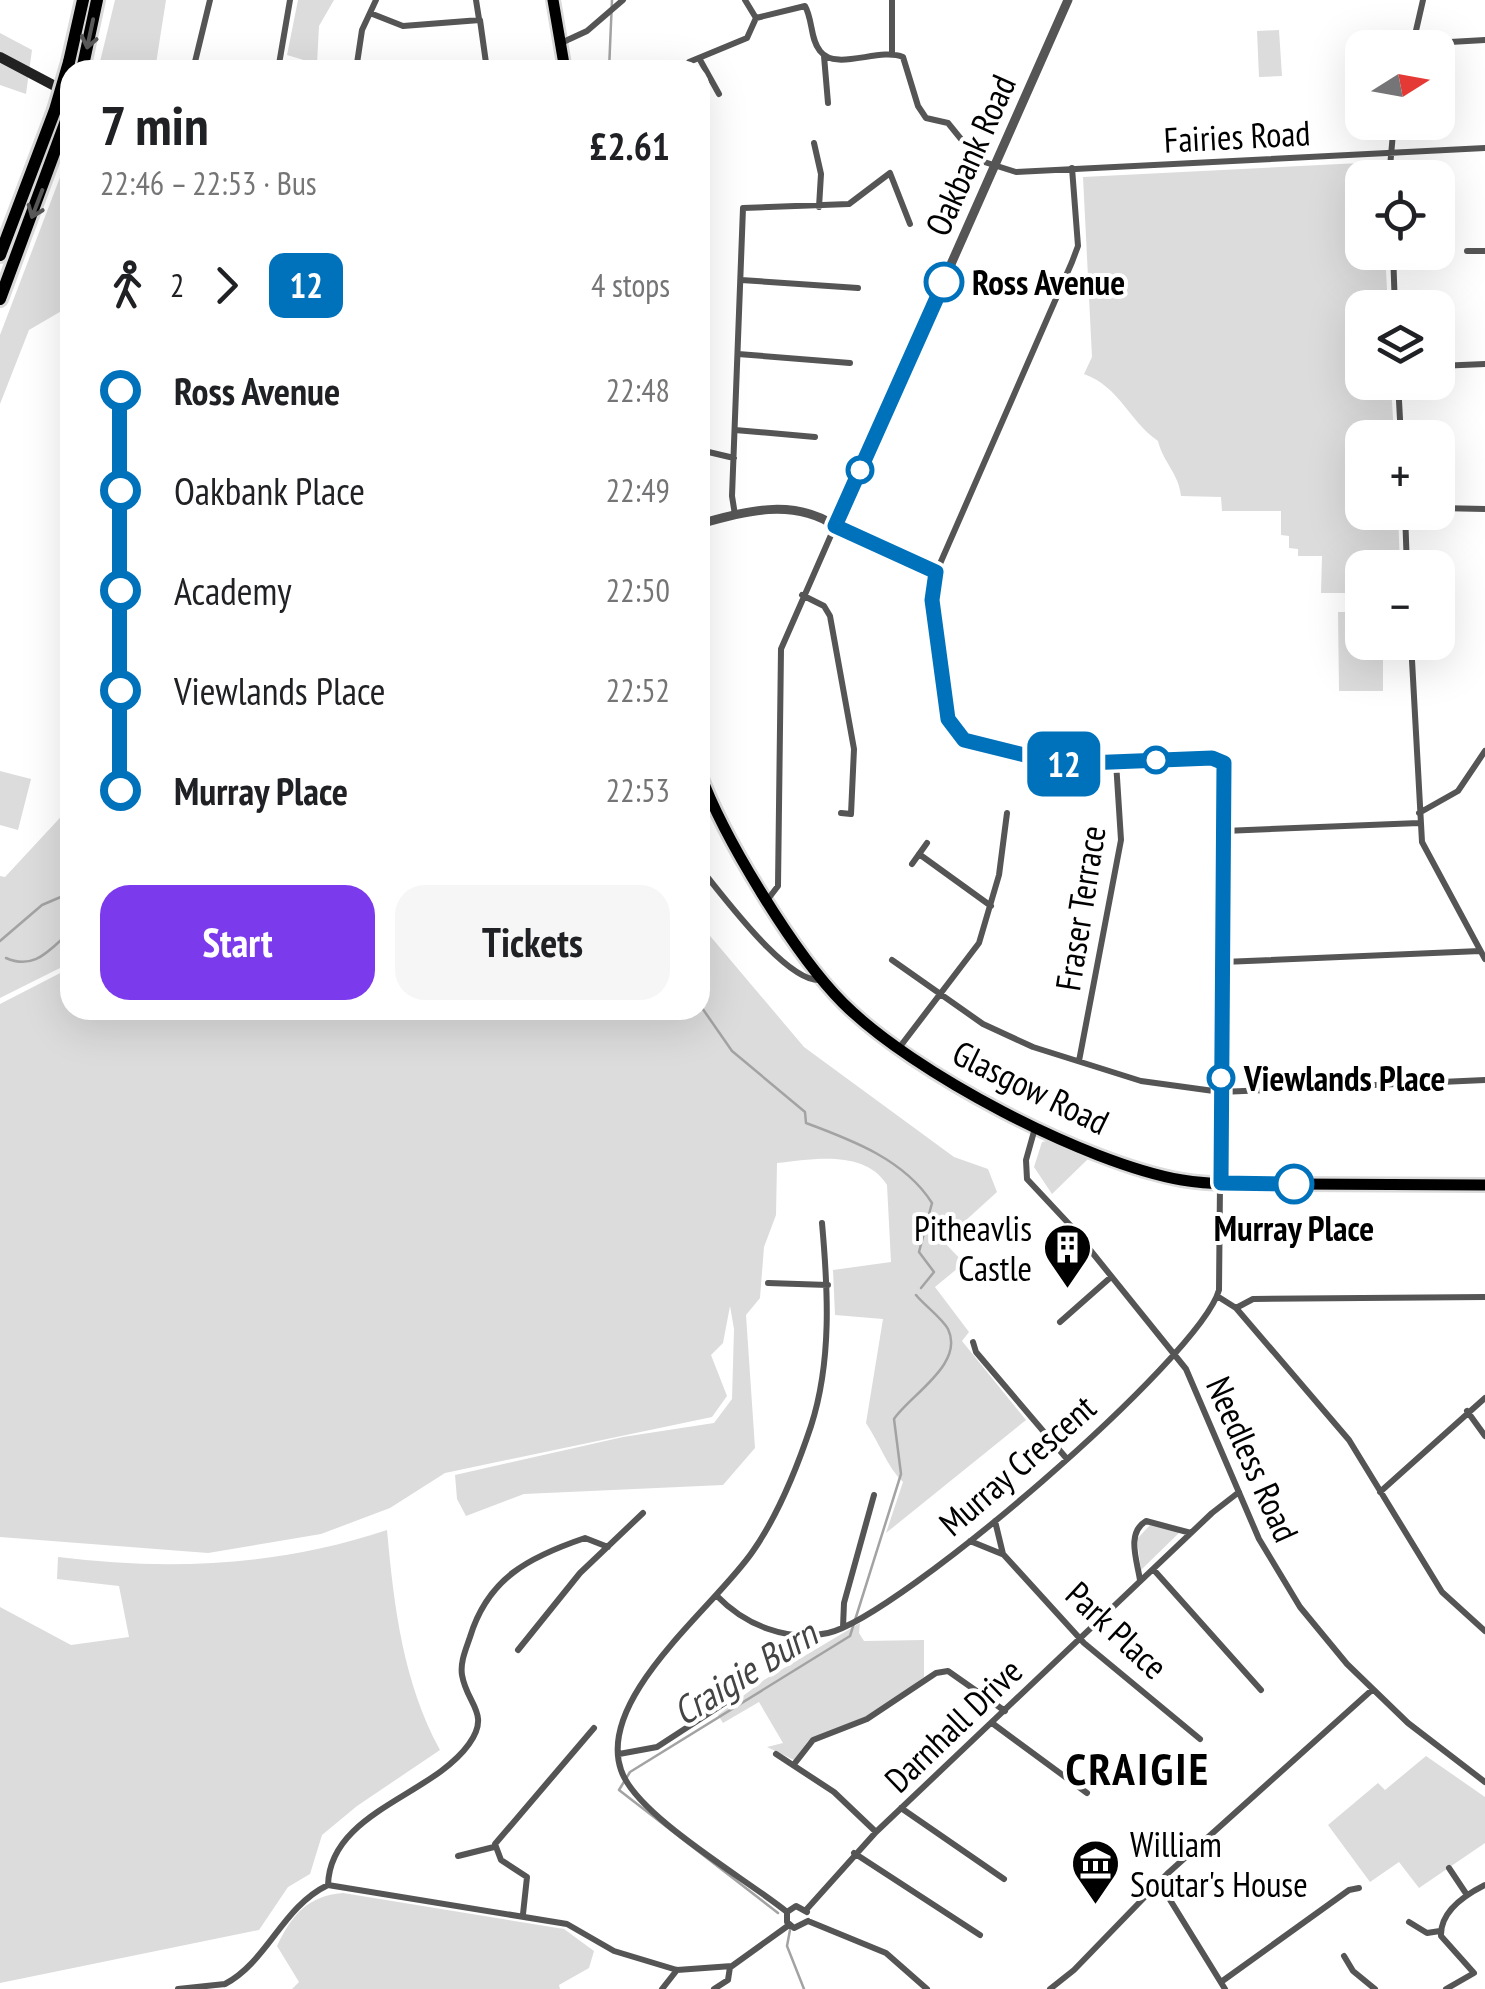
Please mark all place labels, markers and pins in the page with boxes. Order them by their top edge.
place label: Ross Avenue [972,259,1125,305]
marker: Ross Avenue [925,263,963,301]
unlabelled marker [847,457,873,483]
unlabelled marker [1143,747,1169,773]
place label: Viewlands Place [1243,1055,1445,1101]
marker: Viewlands Place [1208,1065,1234,1091]
marker: Murray Place [1275,1165,1313,1203]
place label: Pitheavlis Castle [914,1205,1032,1291]
place label: Murray Place [1214,1205,1374,1251]
building icon: Pitheavlis Castle [1041,1222,1093,1290]
place label: William Soutar's House [1130,1821,1308,1907]
museum icon: William Soutar's House [1069,1838,1121,1906]

